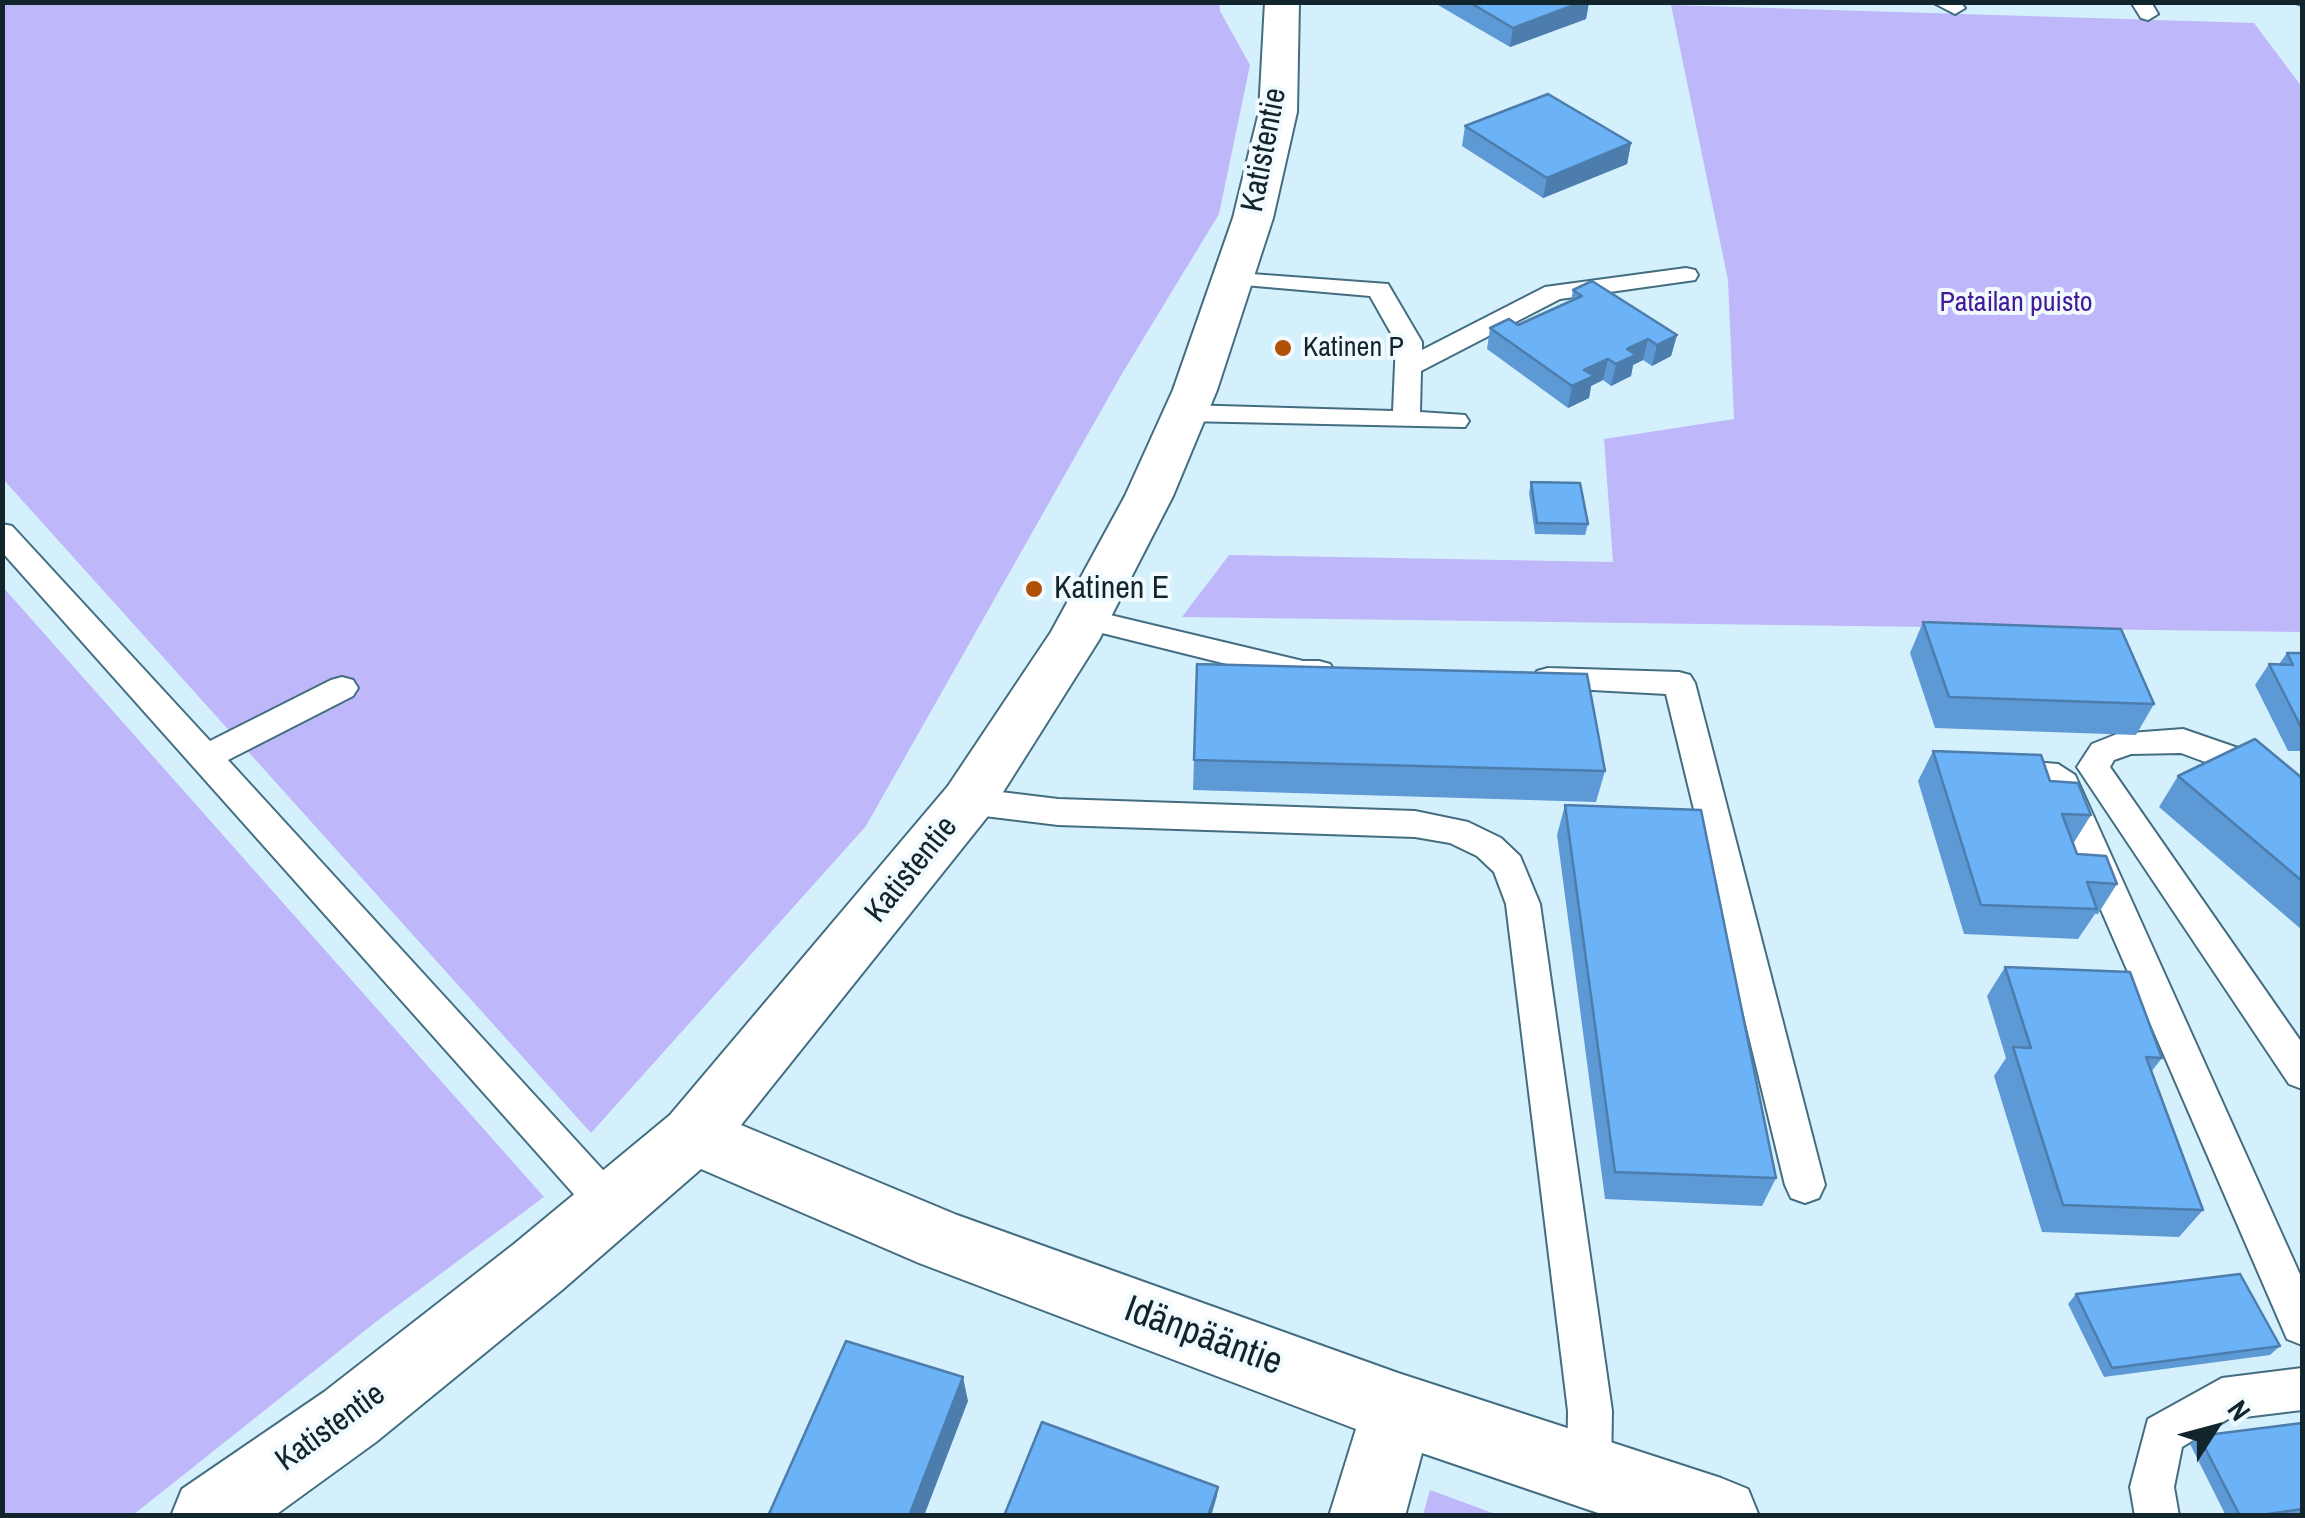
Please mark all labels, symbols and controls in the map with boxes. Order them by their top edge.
street label: Katistentie [1234,85,1296,215]
park label: Patailan puisto [1939,286,2093,320]
place label: Katinen P [1303,331,1404,365]
marker: Katinen P [1272,337,1294,359]
place label: Katinen E [1054,570,1169,608]
marker: Katinen E [1023,578,1045,600]
street label: Katistentie [858,809,966,931]
street label: Idänpääntie [1118,1287,1288,1387]
street label: Katistentie [269,1376,393,1480]
north arrow [2165,1378,2265,1478]
text: N [2219,1392,2260,1428]

